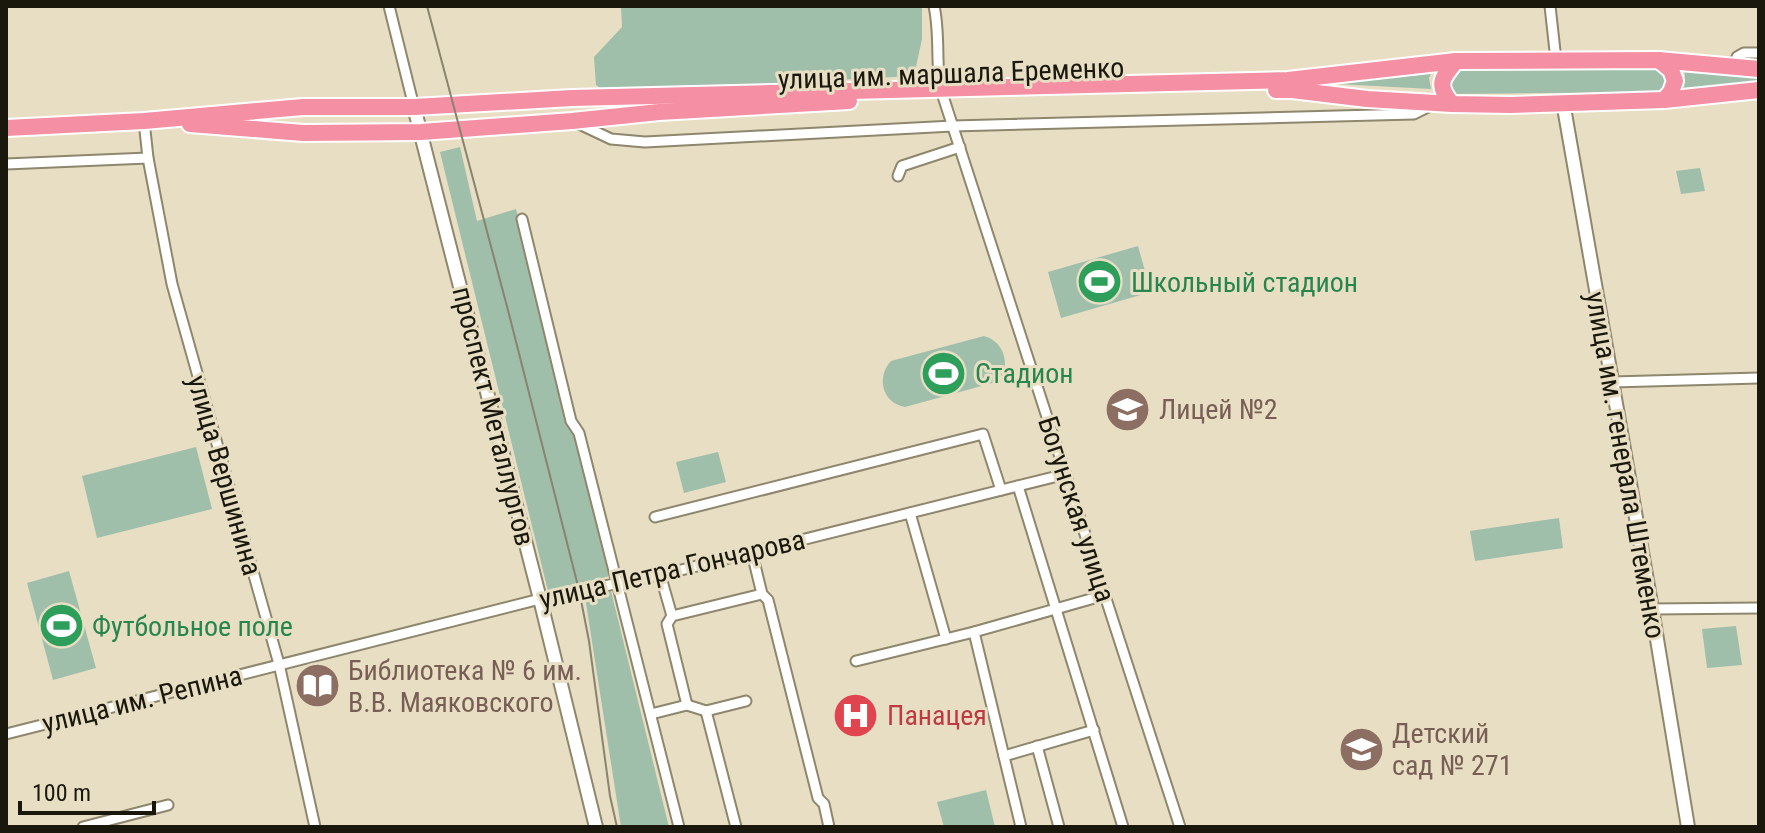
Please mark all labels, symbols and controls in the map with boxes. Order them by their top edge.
street label: улица им. маршала Еременко [777,51,1125,96]
sports icon: Школьный стадион [1076,258,1124,306]
place label: Школьный стадион [1131,266,1358,299]
street label: проспект Металлургов [445,283,542,549]
street label: улица им. генерала Штеменко [1579,289,1672,641]
sports icon: Стадион [920,349,968,397]
place label: Стадион [975,357,1074,390]
street label: улица Вершинина [180,371,269,579]
school or university icon: Лицей №2 [1104,385,1152,433]
place label: Лицей №2 [1159,393,1278,426]
street label: Богунская улица [1031,412,1122,606]
street label: улица Петра Гончарова [536,523,808,616]
sports icon: Футбольное поле [37,602,85,650]
place label: Футбольное поле [92,610,293,643]
place label: Библиотека № 6 им. В.В. Маяковского [348,654,582,719]
street label: улица им. Репина [39,659,246,740]
library icon: Библиотека № 6 им. В.В. Маяковского [293,662,341,710]
hospital icon: Панацея [832,691,880,739]
place label: Панацея [887,699,987,732]
place label: Детский сад № 271 [1392,717,1513,782]
school or university icon: Детский сад № 271 [1337,725,1385,773]
scale bar [20,765,154,815]
text: 100 m [32,779,91,807]

